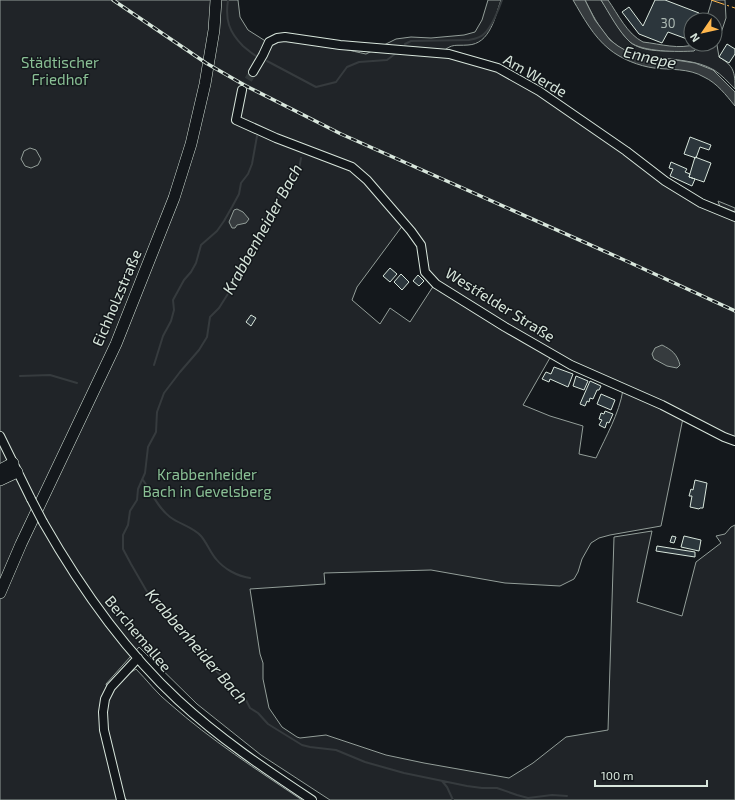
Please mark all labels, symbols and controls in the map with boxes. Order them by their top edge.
north arrow [683,12,723,52]
house number: 30 [660,15,676,31]
text: N [687,31,702,45]
water label: Ennepe [622,41,679,72]
street label: Am Werde [501,50,570,100]
park label: Städtischer Friedhof [21,53,99,88]
water label: Krabbenheider Bach [218,160,305,297]
street label: Eichholzstraße [88,247,145,349]
street label: Westfelder Straße [442,263,559,345]
park label: Krabbenheider Bach in Gevelsberg [142,465,272,500]
water label: Krabbenheider Bach [142,584,253,707]
street label: Berchemallee [102,592,176,675]
scale bar [595,762,707,788]
text: 100 m [601,768,633,782]

